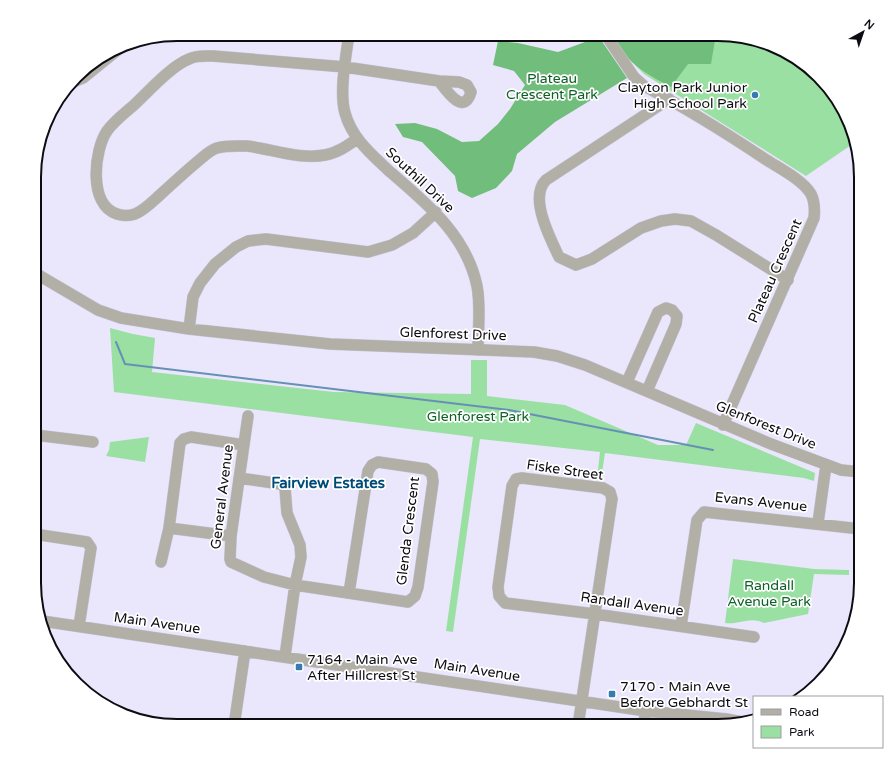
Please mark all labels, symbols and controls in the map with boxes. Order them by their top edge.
north arrow [843,12,883,52]
text: N [862,17,877,33]
park label: Plateau Crescent Park [506,70,598,103]
place label: Clayton Park Junior High School Park [618,79,748,112]
marker: Clayton Park Junior High School Park [750,90,760,100]
street label: Southill Drive [382,144,458,216]
street label: Plateau Crescent [744,216,806,326]
street label: Glenforest Drive [399,324,507,344]
street label: Glenforest Drive [713,397,819,453]
park label: Glenforest Park [427,408,530,425]
street label: General Avenue [207,444,237,550]
street label: Fiske Street [525,456,605,484]
district label: Fairview Estates [271,474,385,492]
street label: Glenda Crescent [393,475,423,586]
street label: Evans Avenue [714,489,808,515]
park label: Randall Avenue Park [727,577,811,610]
street label: Randall Avenue [579,588,685,620]
street label: Main Avenue [113,609,201,637]
place label: 7164 - Main Ave After Hillcrest St [307,651,417,684]
street label: Main Avenue [433,655,521,685]
marker: 7164 - Main Ave After Hillcrest St [294,662,304,672]
place label: 7170 - Main Ave Before Gebhardt St [620,678,749,711]
marker: 7170 - Main Ave Before Gebhardt St [607,689,617,699]
legend [753,696,883,748]
text: Road [789,705,819,719]
text: Park [789,725,815,739]

